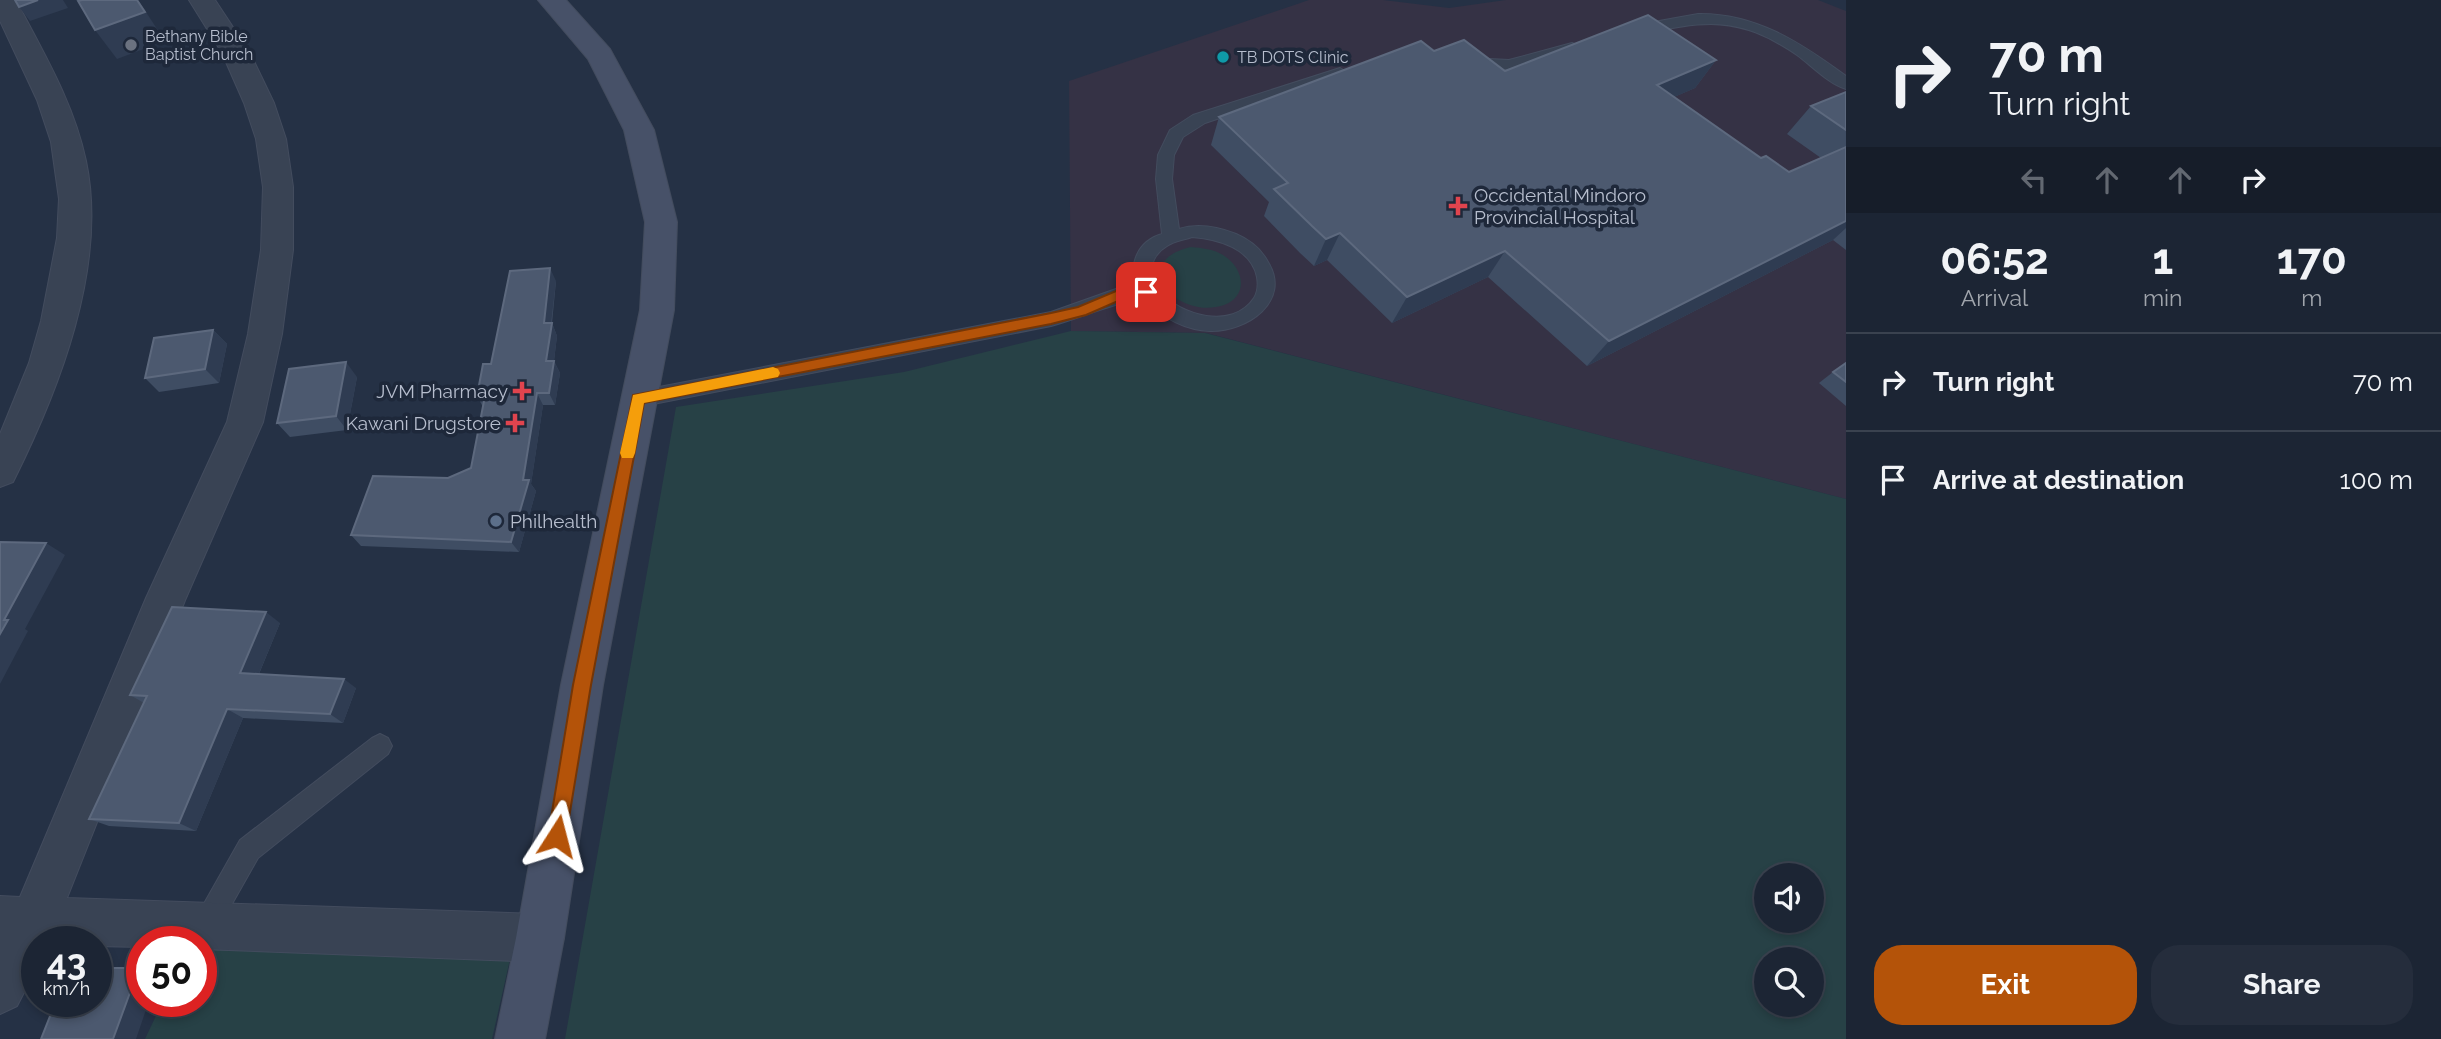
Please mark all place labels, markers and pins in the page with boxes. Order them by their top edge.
place label: Bethany Bible Baptist Church [145,27,253,64]
marker: Bethany Bible Baptist Church [123,37,139,53]
place label: TB DOTS Clinic [1237,48,1349,67]
marker: TB DOTS Clinic [1215,49,1231,65]
place label: Occidental Mindoro Provincial Hospital [1474,184,1646,228]
marker: Occidental Mindoro Provincial Hospital [1448,196,1468,216]
pin [1116,262,1176,322]
place label: JVM Pharmacy [376,380,508,402]
marker: JVM Pharmacy [514,383,530,399]
place label: Kawani Drugstore [346,412,501,434]
marker: Kawani Drugstore [507,415,523,431]
place label: Philhealth [510,510,597,532]
marker: Philhealth [488,513,504,529]

